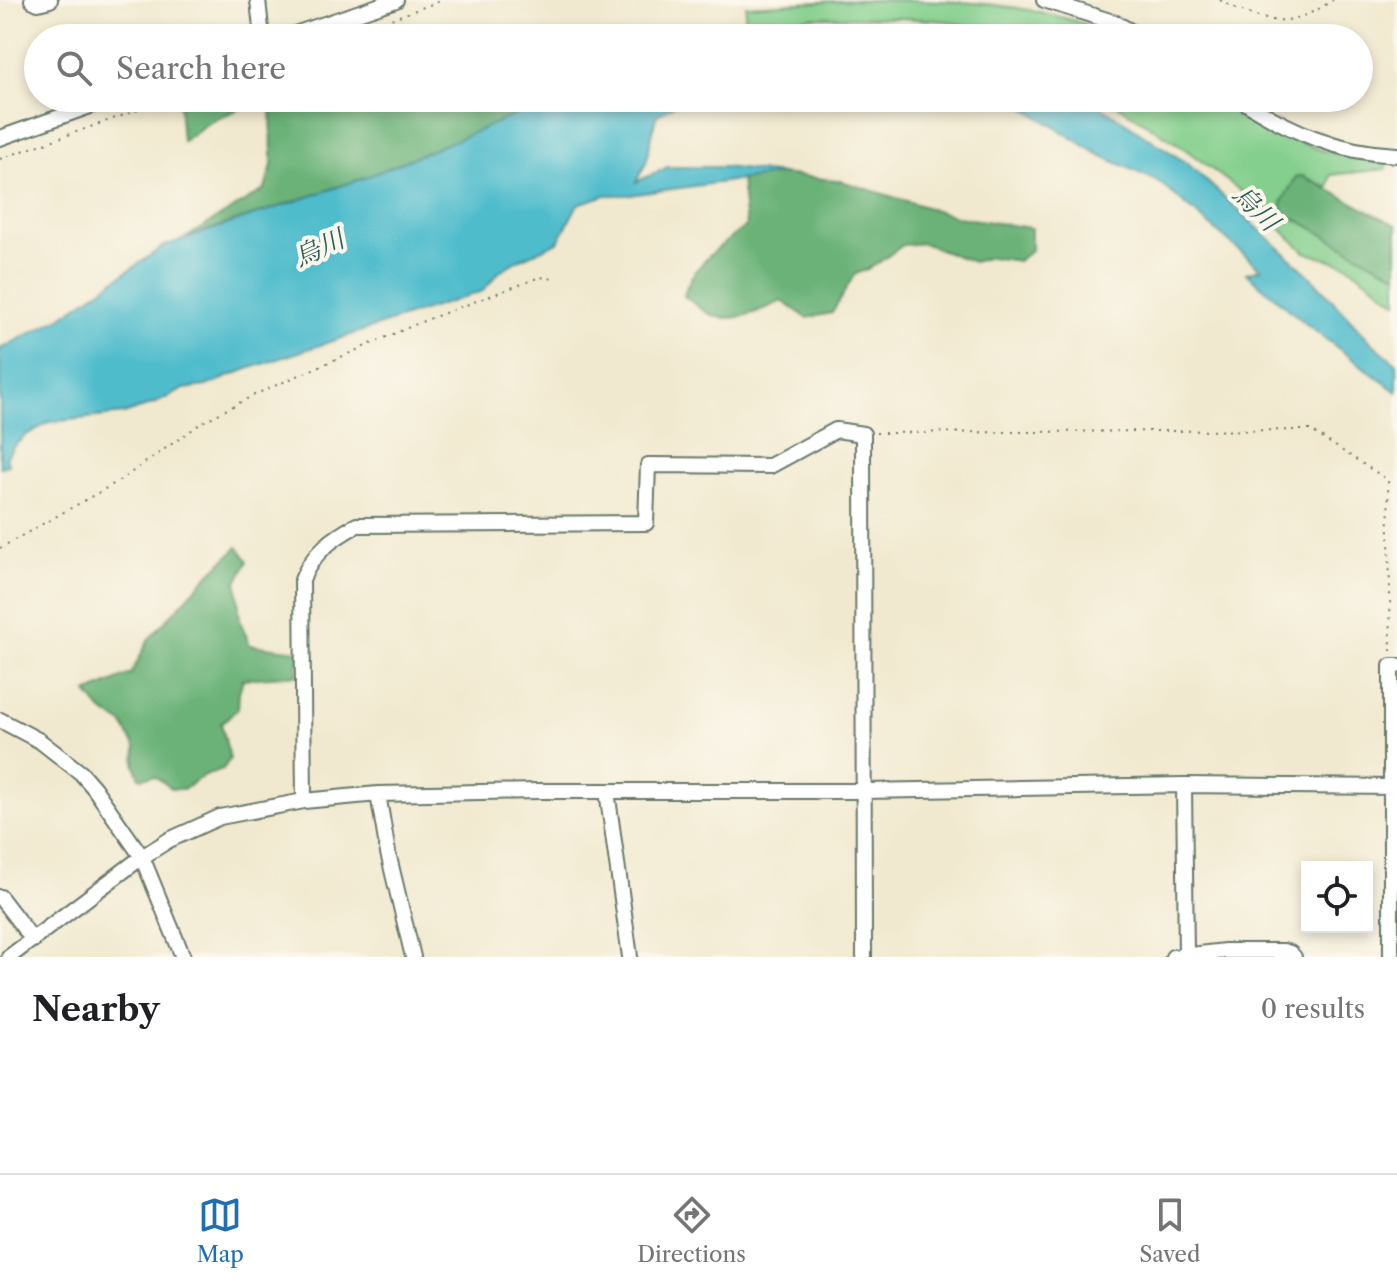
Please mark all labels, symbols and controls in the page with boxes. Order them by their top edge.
search box [24,24,1373,112]
icon: search [52,46,96,90]
text: Search here [116,50,286,87]
water label: 烏川 [1226,178,1288,240]
water label: 烏川 [289,221,352,273]
map controls [1301,861,1373,933]
button: locate [1301,861,1373,933]
text: Nearby [32,988,160,1030]
text: 0 results [1261,993,1365,1025]
tab: Map [197,1193,244,1268]
tab: Directions [637,1193,746,1268]
tab: Saved [1139,1193,1200,1268]

